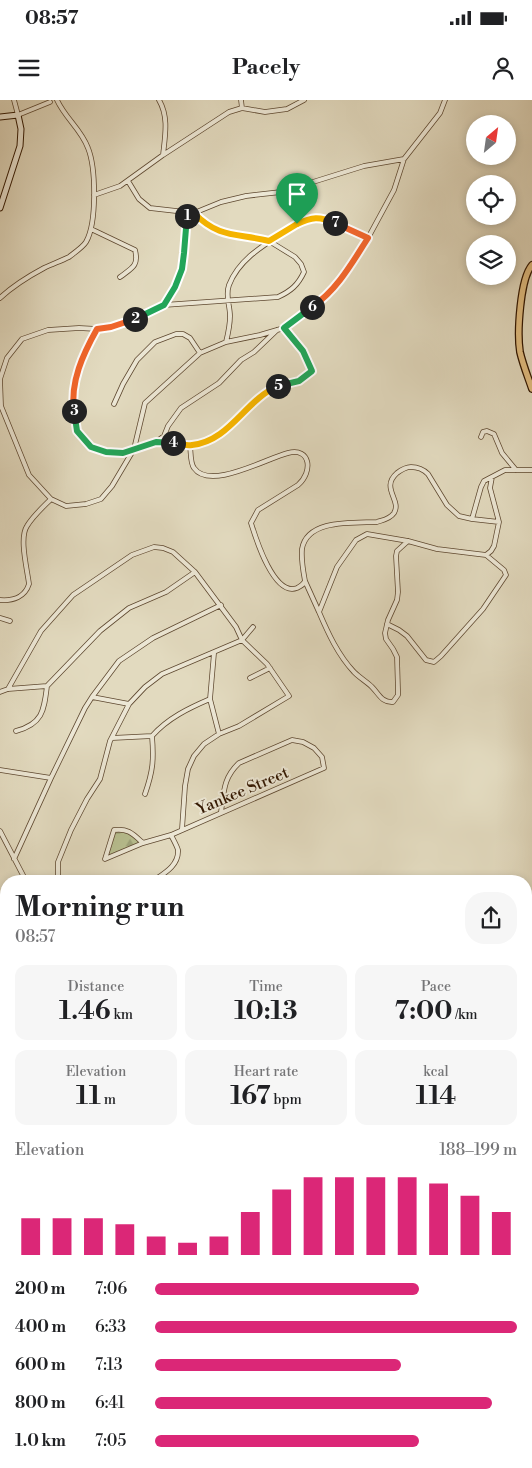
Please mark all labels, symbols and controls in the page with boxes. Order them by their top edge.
text: 08:57 [25,6,79,30]
icon: menu [15,54,43,82]
text: Pacely [232,54,300,81]
icon: person [489,54,517,82]
north arrow [466,115,516,165]
map controls [466,115,516,285]
pin [276,173,318,224]
button: locate [466,175,516,225]
icon: arrive [283,180,311,208]
pin: 1 [174,204,200,228]
text: 1 [184,207,191,225]
pin: 7 [322,210,348,236]
text: 7 [331,214,340,232]
button: layers [466,235,516,285]
pin: 6 [300,294,324,320]
text: 6 [308,298,317,316]
pin: 2 [122,306,148,332]
text: 2 [131,310,140,328]
pin: 5 [266,374,290,398]
text: 5 [274,377,283,395]
pin: 3 [62,398,86,424]
text: 3 [70,402,79,420]
pin: 4 [160,430,186,456]
text: 4 [169,434,178,452]
street label: Yankee Street [192,762,292,820]
text: Morning run [15,890,184,925]
button: share [465,892,517,944]
text: 08:57 [15,927,55,947]
text: Distance [68,978,124,996]
text: Time [249,978,283,996]
text: Pace [421,978,451,996]
text: 1.46 [59,996,111,1027]
text: 10:13 [234,996,298,1027]
text: 7:00 [395,996,452,1027]
text: km [111,1006,133,1024]
text: /km [452,1006,477,1024]
text: Elevation [66,1063,126,1081]
text: Heart rate [234,1063,298,1081]
text: kcal [423,1063,449,1081]
text: 11 [76,1081,101,1112]
text: 167 [230,1081,271,1112]
text: 114 [416,1081,456,1112]
text: m [101,1091,116,1109]
text: bpm [271,1091,302,1109]
text: Elevation [15,1140,84,1160]
text: 188–199 m [439,1140,517,1160]
text: 200 m [15,1279,65,1299]
text: 7:06 [95,1279,127,1299]
text: 400 m [15,1317,66,1337]
text: 6:33 [95,1317,126,1337]
text: 600 m [15,1355,65,1375]
text: 7:13 [95,1355,123,1375]
text: 800 m [15,1393,66,1413]
text: 6:41 [95,1393,125,1413]
text: 1.0 km [15,1431,66,1451]
text: 7:05 [95,1431,126,1451]

